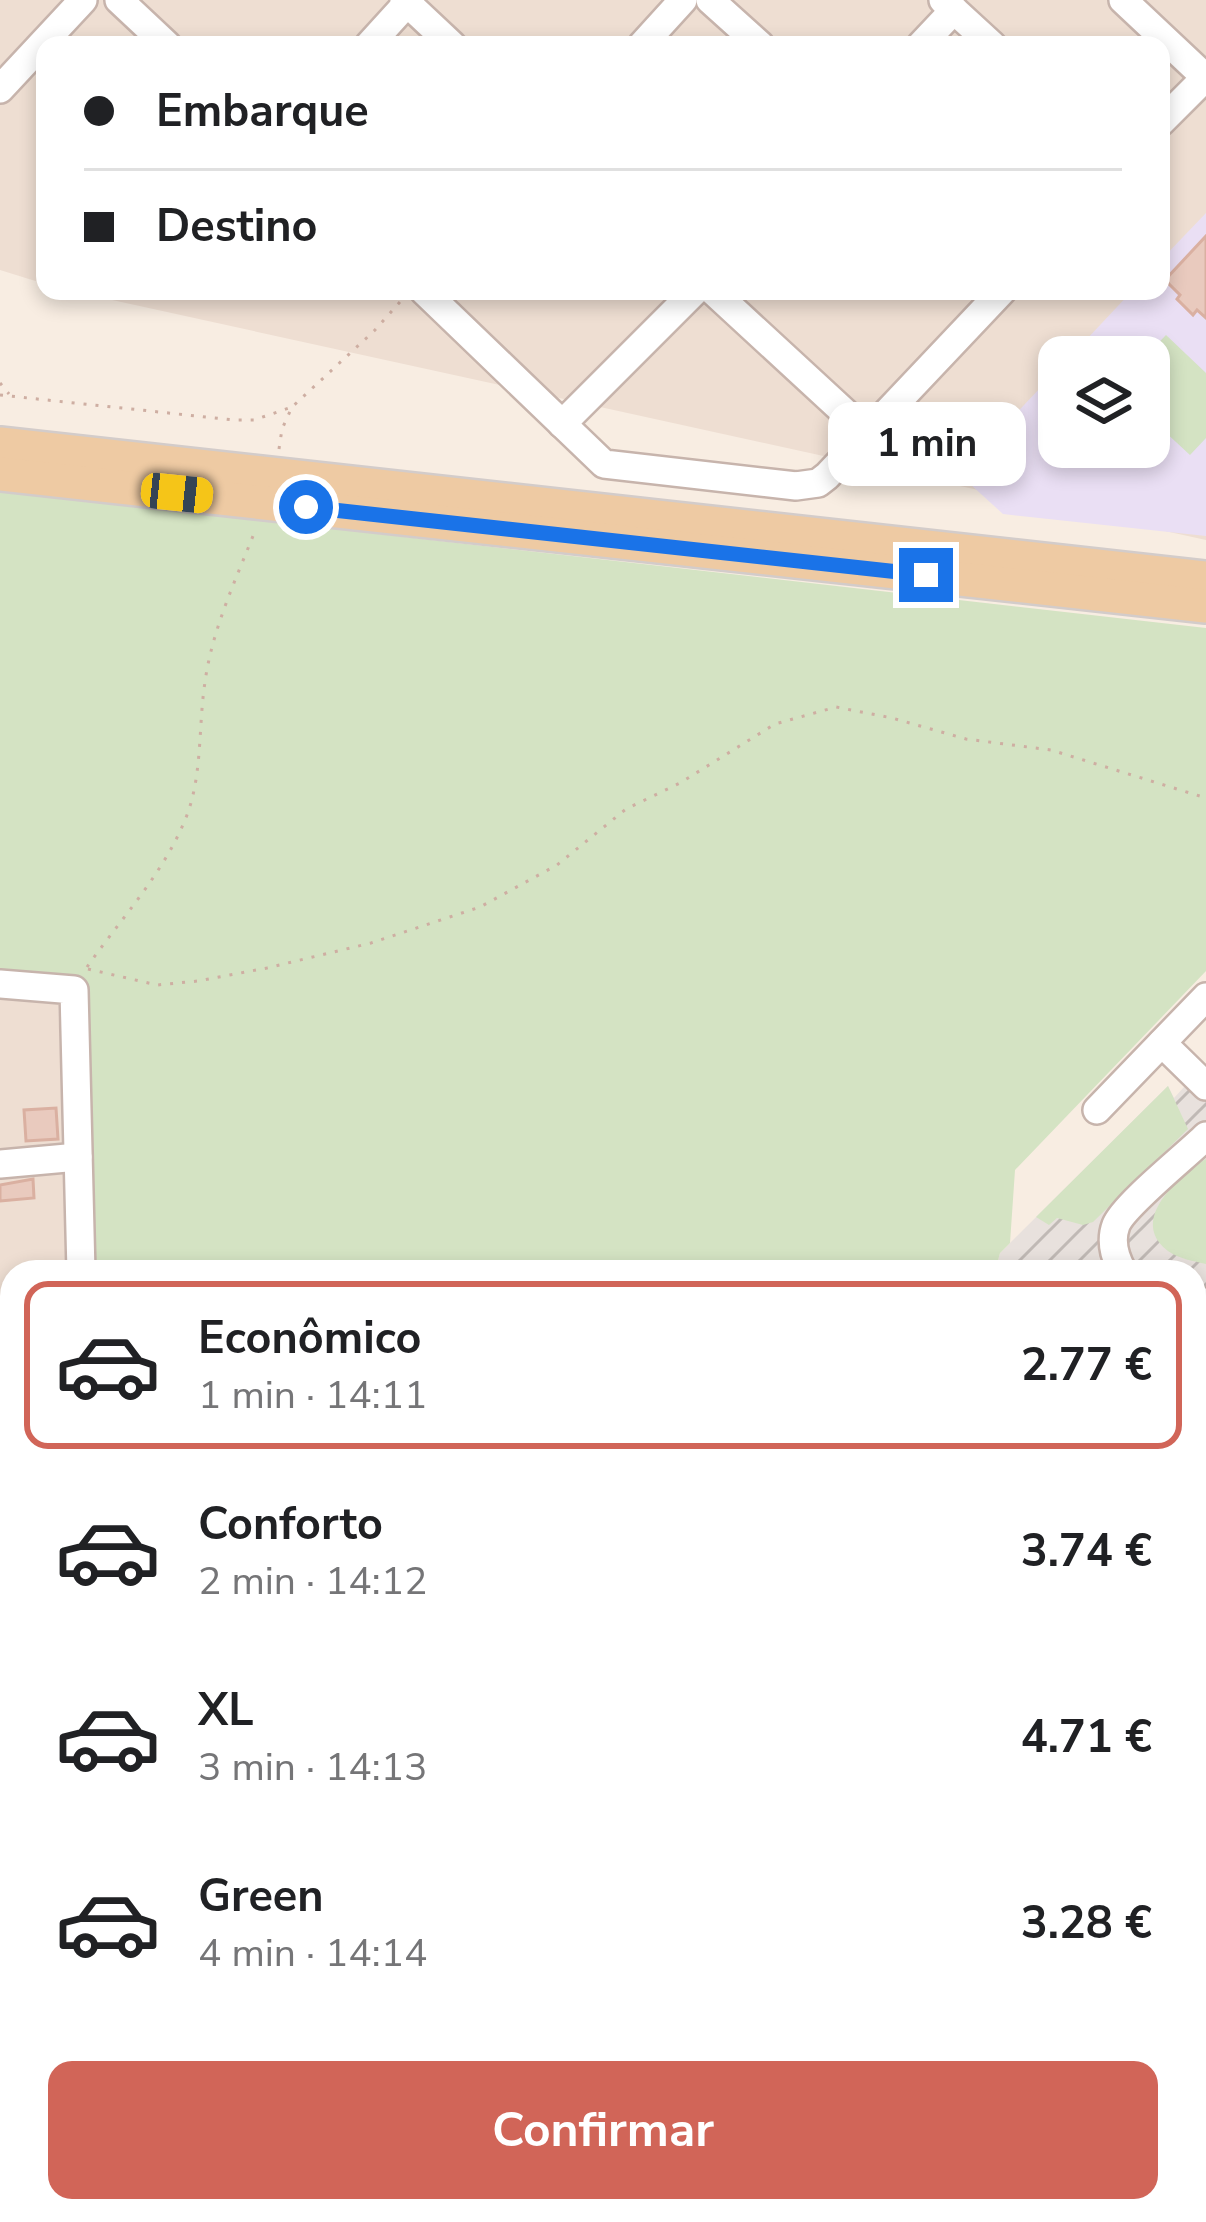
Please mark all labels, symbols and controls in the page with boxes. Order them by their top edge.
text: Embarque [156,81,369,142]
text: Destino [156,196,317,257]
map controls [1038,336,1170,468]
button: layers [1038,336,1170,468]
callout: 1 min [827,401,1025,485]
text: 1 min [877,417,977,470]
car [139,471,215,515]
route start [279,480,333,534]
route end [899,548,953,602]
text: Econômico [198,1308,421,1369]
icon: car [54,1311,162,1419]
text: 2.77 € [1021,1335,1152,1396]
text: 1 min · 14:11 [198,1369,427,1422]
text: Conforto [198,1494,383,1555]
icon: car [54,1497,162,1605]
text: 3.74 € [1021,1521,1152,1582]
text: 2 min · 14:12 [198,1555,427,1608]
text: XL [198,1680,254,1741]
icon: car [54,1683,162,1791]
text: 4.71 € [1021,1707,1152,1768]
text: 3 min · 14:13 [198,1741,427,1794]
text: Green [198,1866,324,1927]
icon: car [54,1869,162,1977]
text: 3.28 € [1021,1893,1152,1954]
text: 4 min · 14:14 [198,1927,427,1980]
button: Confirmar [48,2061,1158,2199]

